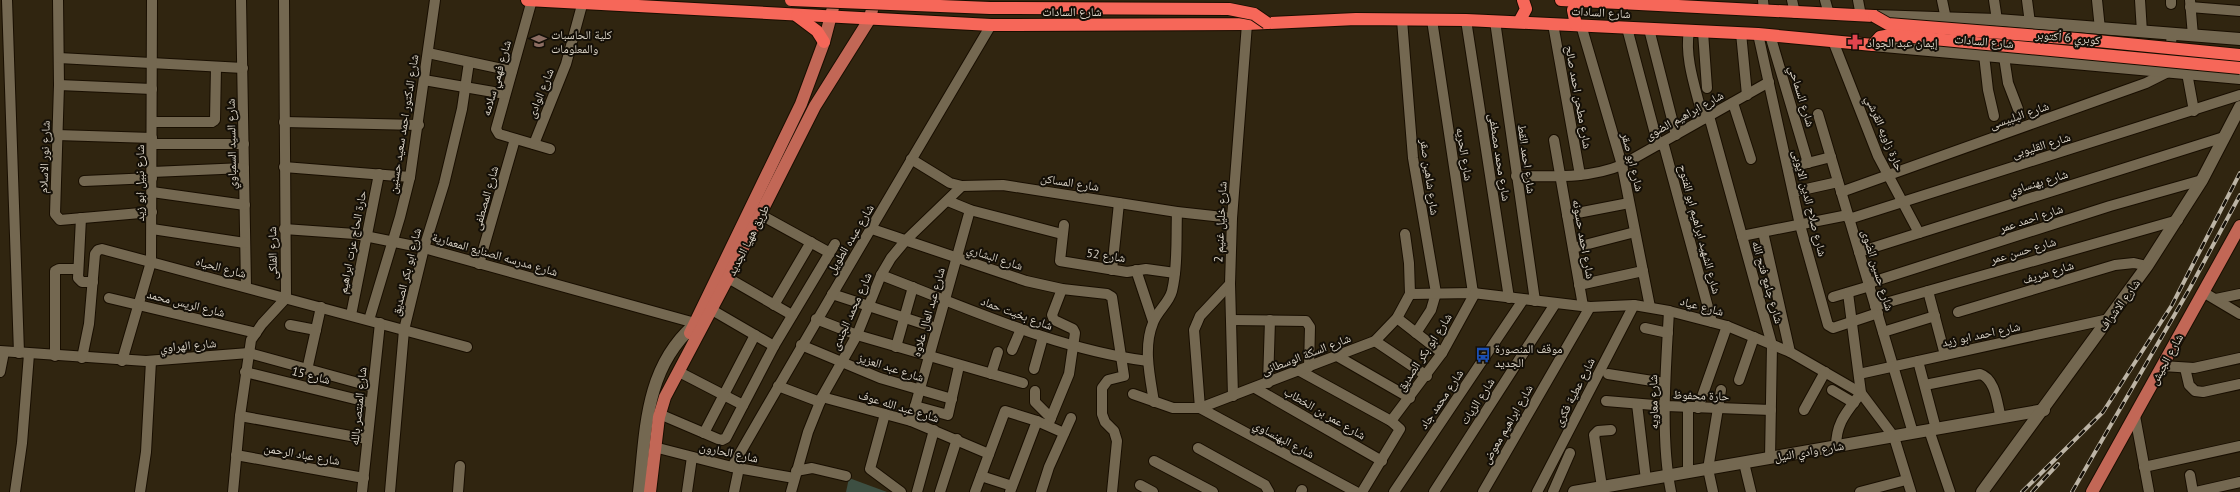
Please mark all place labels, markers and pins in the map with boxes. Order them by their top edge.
place label: كلية الحاسبات والمعلومات [551,27,612,56]
school or university icon: كلية الحاسبات والمعلومات [530,32,548,50]
pharmacy icon: إيمان عبد الجواد [1846,33,1864,51]
place label: إيمان عبد الجواد [1867,35,1938,50]
place label: موقف المنصورة الجديد [1495,341,1562,370]
bus stop icon: موقف المنصورة الجديد [1474,346,1492,364]

